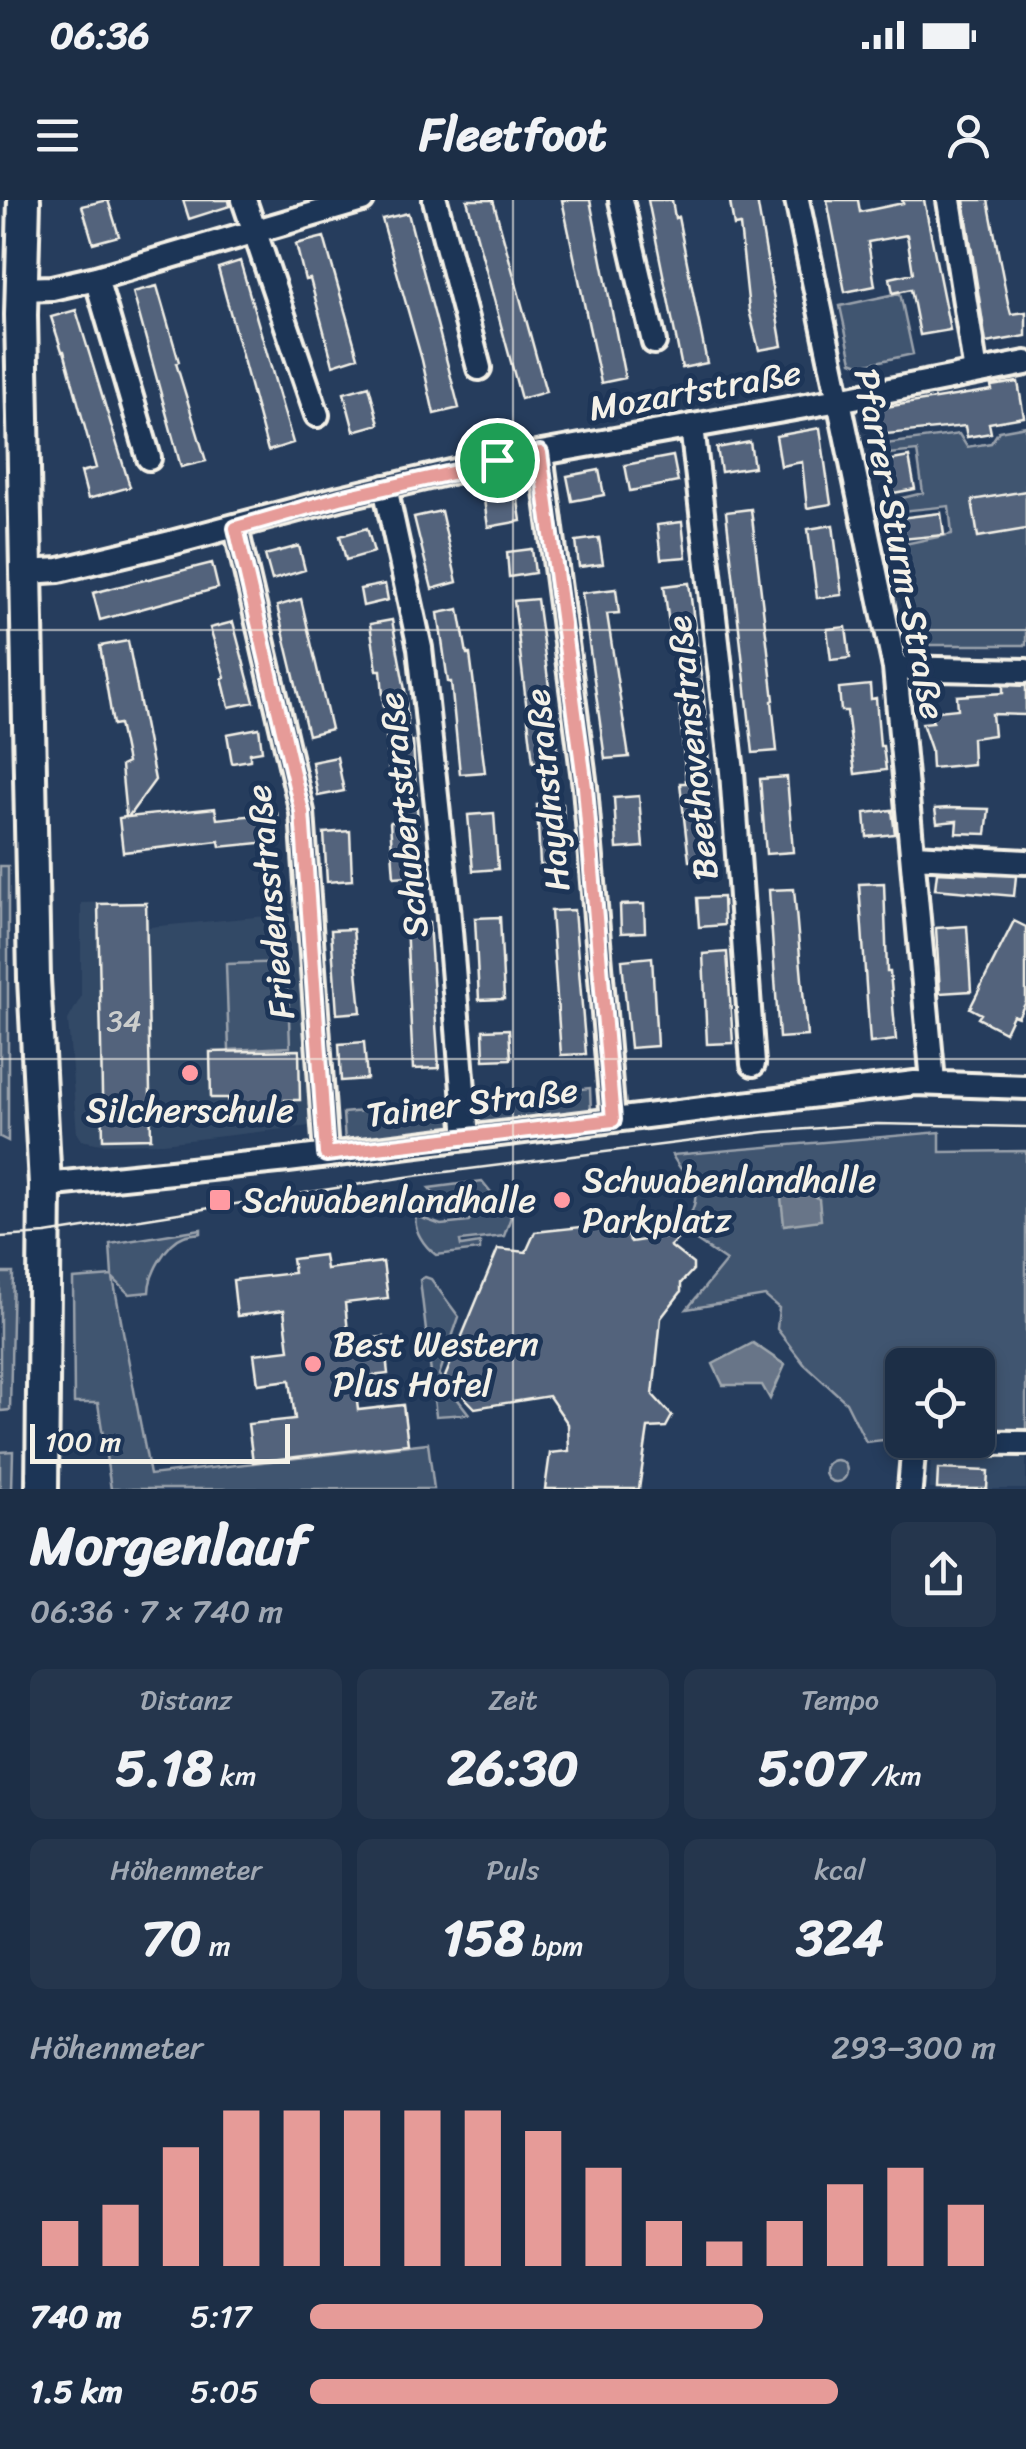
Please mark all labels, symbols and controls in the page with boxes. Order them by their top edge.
text: 06:36 [50,2,150,69]
text: Fleetfoot [419,95,607,175]
icon: menu [30,108,85,163]
icon: person [941,108,996,163]
street label: Mozartstraße [584,341,806,439]
street label: Pfarrer-Sturm-Straße [836,363,964,725]
pin [455,418,540,503]
icon: arrive [470,433,525,488]
street label: Beethovenstraße [647,613,737,883]
street label: Haydnstraße [506,686,588,894]
street label: Schubertstraße [359,689,447,941]
street label: Friedensstraße [227,782,313,1022]
house number: 34 [106,994,142,1048]
street label: Tainer Straße [363,1058,581,1146]
marker: Silcherschule [179,1062,201,1084]
place label: Silcherschule [86,1079,294,1141]
place label: Schwabenlandhalle Parkplatz [582,1149,876,1251]
place label: Schwabenlandhalle [242,1169,536,1231]
marker: Schwabenlandhalle [207,1187,233,1213]
marker: Schwabenlandhalle Parkplatz [551,1189,573,1211]
place label: Best Western Plus Hotel [333,1313,539,1415]
map controls [885,1348,995,1458]
button: locate [885,1348,995,1458]
marker: Best Western Plus Hotel [302,1353,324,1375]
text: 100 m [45,1417,121,1466]
scale bar [30,1419,290,1464]
text: Morgenlauf [30,1497,308,1594]
button: share [891,1522,996,1627]
text: 06:36 · 7 × 740 m [30,1583,283,1640]
text: Distanz [140,1675,232,1724]
text: Zeit [488,1675,538,1724]
text: Tempo [801,1675,879,1724]
text: 5.18 [116,1724,213,1813]
text: 26:30 [447,1724,579,1813]
text: 5:07 [758,1724,864,1813]
text: km [213,1751,256,1800]
text: /km [864,1751,922,1800]
text: Höhenmeter [110,1845,262,1894]
text: Puls [487,1845,539,1894]
text: kcal [815,1845,865,1894]
text: 70 [142,1894,202,1983]
text: 158 [442,1894,525,1983]
text: 324 [796,1894,884,1983]
text: m [202,1921,230,1970]
text: bpm [525,1921,584,1970]
text: Höhenmeter [30,2019,203,2076]
text: 293–300 m [831,2019,996,2076]
text: 740 m [30,2288,121,2345]
text: 5:17 [190,2288,251,2345]
text: 1.5 km [30,2363,123,2420]
text: 5:05 [190,2363,259,2420]

